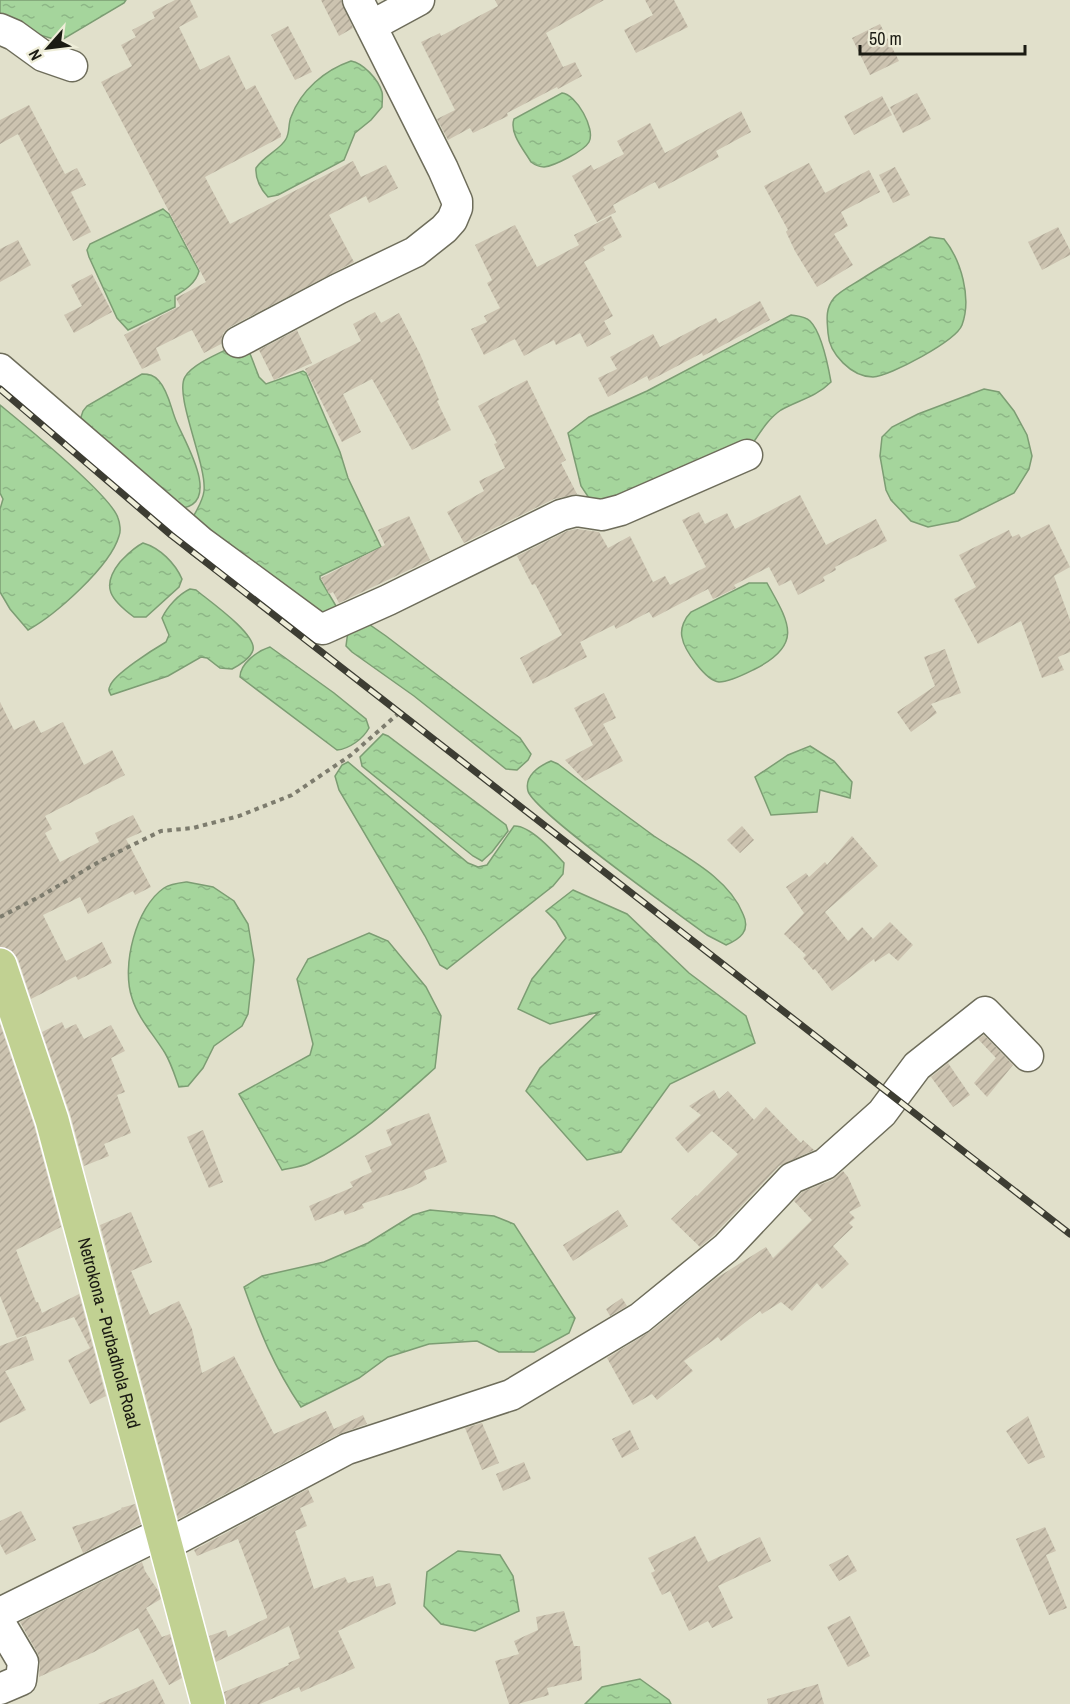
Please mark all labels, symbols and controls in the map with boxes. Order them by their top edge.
north arrow [18,18,78,78]
scale bar [860,18,1025,56]
text: 50 m [869,26,902,51]
text: N [23,46,47,64]
street label: Netrokona - Purbadhola Road [72,1235,147,1431]

